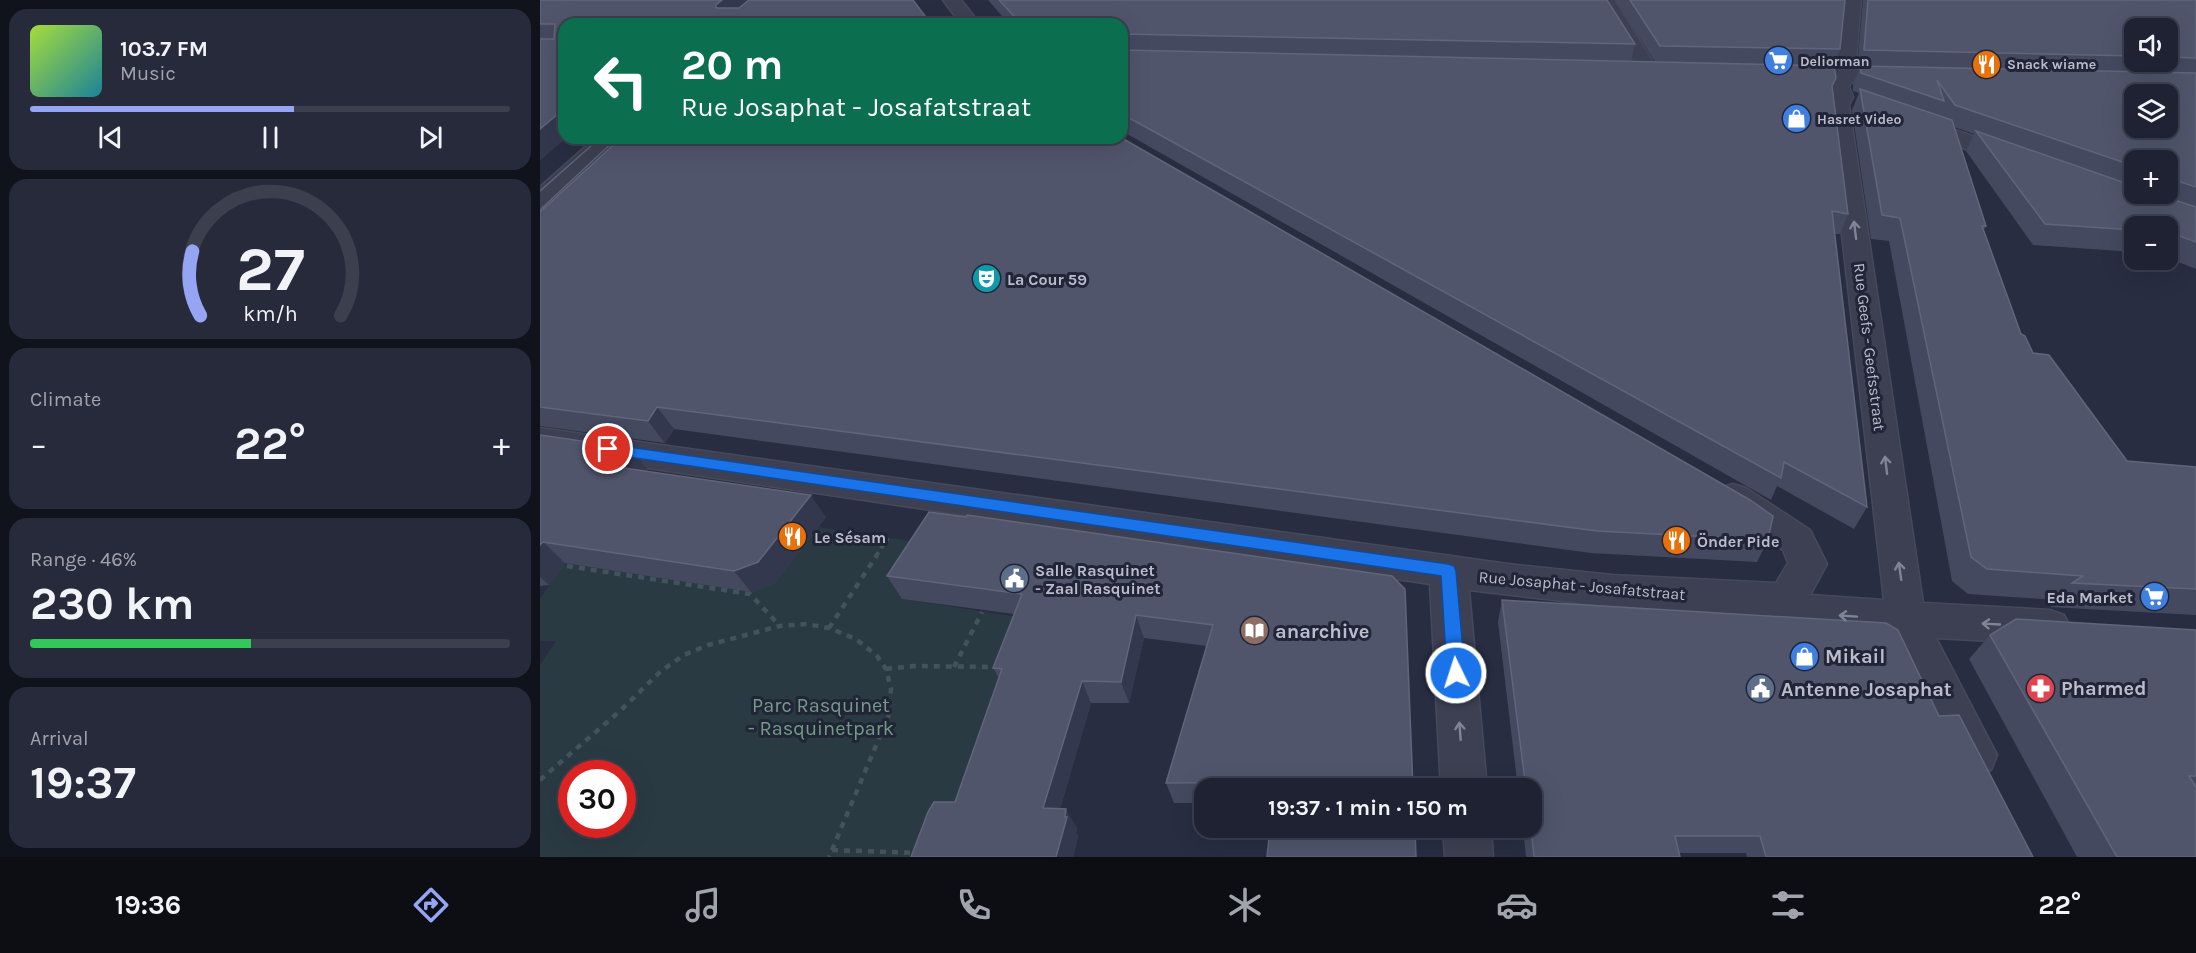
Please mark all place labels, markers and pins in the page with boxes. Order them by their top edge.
supermarket icon: Deliorman [1763,45,1795,77]
restaurant icon: Snack wiame [1970,48,2002,80]
place label: Deliorman [1800,53,1870,70]
place label: Snack wiame [2007,56,2096,73]
shop icon: Hasret Video [1780,103,1812,135]
place label: Hasret Video [1817,111,1901,128]
theatre icon: La Cour 59 [970,263,1002,295]
place label: La Cour 59 [1007,270,1087,289]
pin [582,423,633,474]
restaurant icon: Le Sésam [777,521,809,553]
restaurant icon: Önder Pide [1660,525,1692,557]
place label: Le Sésam [814,528,886,547]
place label: Önder Pide [1697,532,1779,551]
place label: Salle Rasquinet - Zaal Rasquinet [1035,561,1161,598]
public building icon: Salle Rasquinet - Zaal Rasquinet [998,563,1030,595]
supermarket icon: Eda Market [2138,581,2170,613]
place label: Eda Market [2046,588,2133,607]
library icon: anarchive [1238,615,1270,647]
place label: anarchive [1275,620,1369,643]
shop icon: Mikail [1788,640,1820,672]
place label: Mikail [1825,645,1885,668]
pharmacy icon: Pharmed [2024,672,2056,704]
public building icon: Antenne Josaphat [1744,673,1776,705]
place label: Pharmed [2061,677,2146,700]
place label: Antenne Josaphat [1781,678,1952,701]

